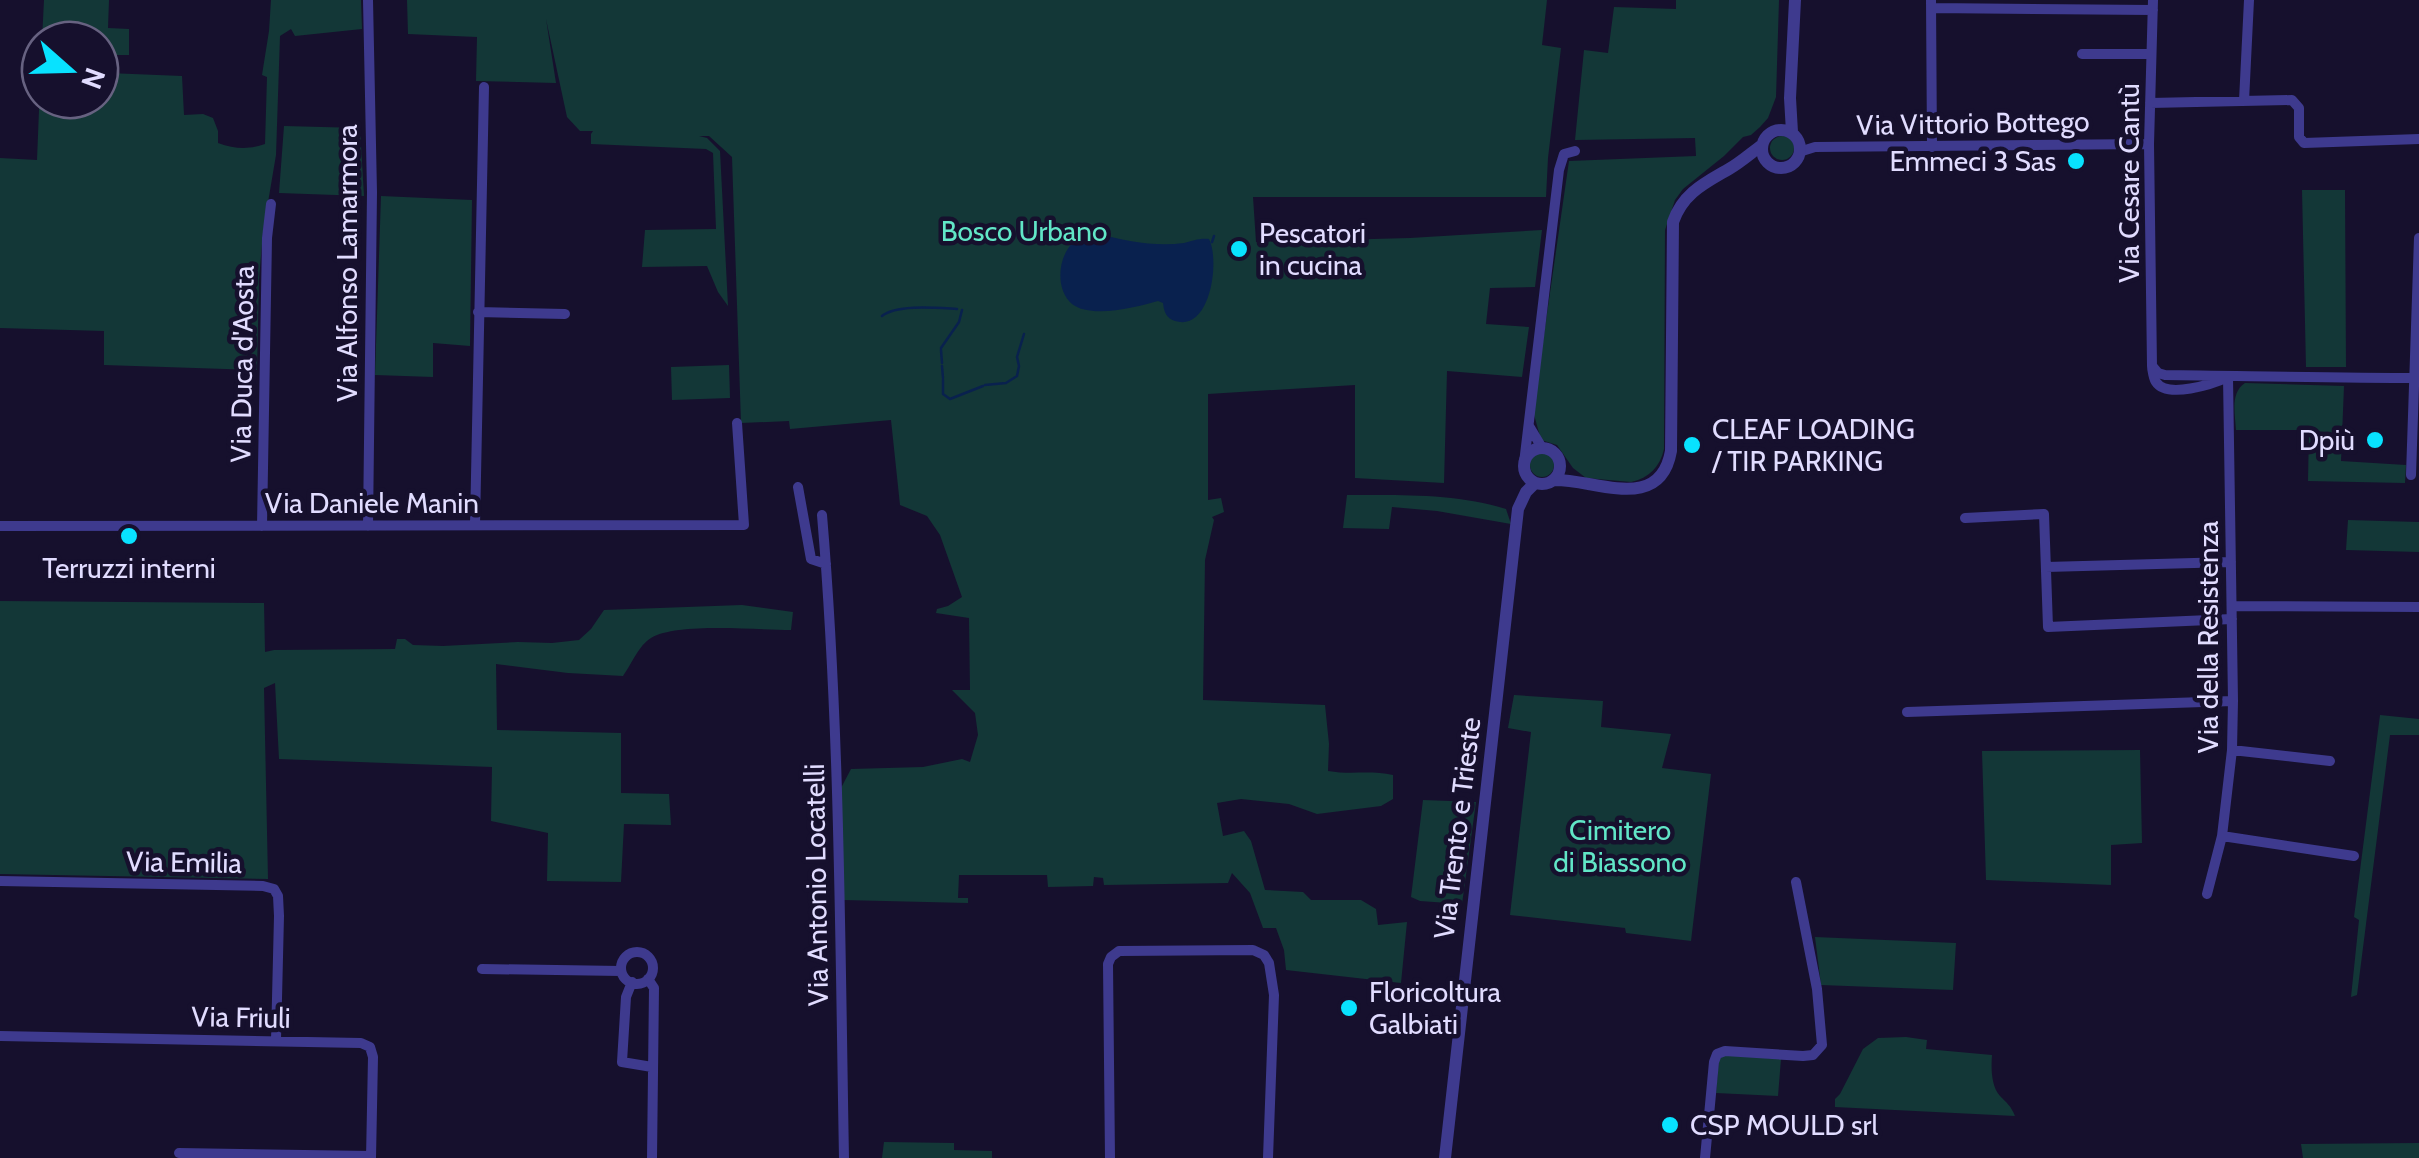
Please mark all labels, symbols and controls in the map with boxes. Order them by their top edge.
north arrow [20,20,120,120]
text: N [74,63,113,94]
street label: Via Cesare Cantù [2112,83,2146,283]
street label: Via Vittorio Bottego [1856,104,2090,142]
street label: Via Alfonso Lamarmora [330,124,364,402]
place label: Emmeci 3 Sas [1890,144,2056,178]
marker: Emmeci 3 Sas [2065,150,2087,172]
park label: Bosco Urbano [941,214,1107,248]
place label: Pescatori in cucina [1259,216,1366,282]
marker: Pescatori in cucina [1228,238,1250,260]
street label: Via Duca d'Aosta [223,265,261,463]
place label: CLEAF LOADING / TIR PARKING [1711,412,1915,478]
place label: Dpiù [2299,423,2355,457]
marker: Dpiù [2364,429,2386,451]
marker: CLEAF LOADING / TIR PARKING [1681,434,1703,456]
street label: Via Daniele Manin [265,486,479,520]
street label: Via della Resistenza [2191,520,2225,753]
marker: Terruzzi interni [118,525,140,547]
place label: Terruzzi interni [42,551,216,585]
street label: Via Trento e Trieste [1427,715,1487,941]
street label: Via Antonio Locatelli [797,763,835,1007]
park label: Cimitero di Biassono [1553,813,1687,879]
street label: Via Emilia [126,844,243,880]
place label: Floricoltura Galbiati [1369,975,1501,1041]
marker: Floricoltura Galbiati [1338,997,1360,1019]
street label: Via Friuli [191,999,291,1035]
place label: CSP MOULD srl [1690,1108,1878,1142]
marker: CSP MOULD srl [1659,1114,1681,1136]

